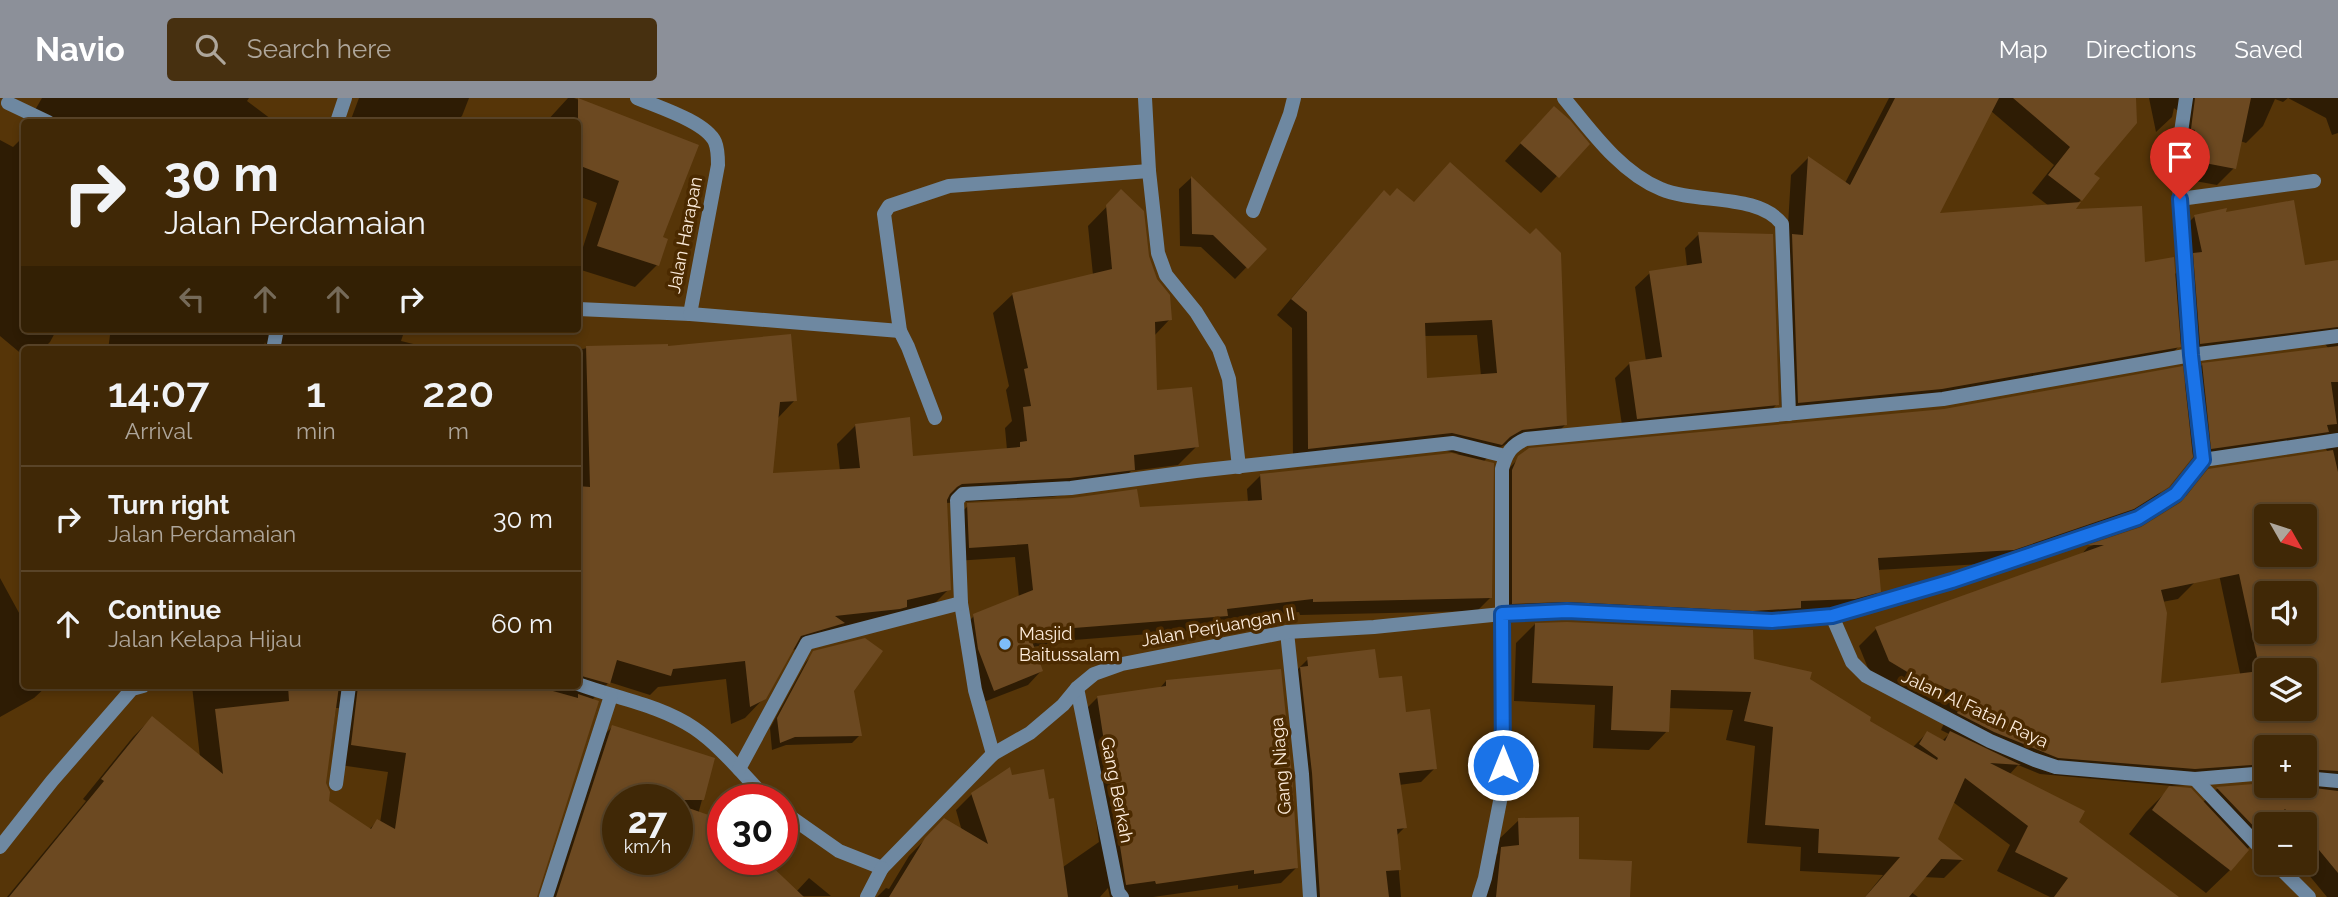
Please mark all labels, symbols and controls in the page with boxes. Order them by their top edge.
search box [167,18,657,81]
text: Navio [35,30,125,69]
icon: search [191,30,229,68]
text: Search here [247,34,391,64]
text: Map [1999,35,2048,64]
text: Directions [2086,35,2196,64]
text: Saved [2234,35,2303,64]
pin [2150,127,2210,199]
icon: arrive [2161,138,2199,176]
text: 30 m [164,145,279,202]
icon: right [49,147,140,238]
street label: Jalan Harapan [663,175,706,295]
text: Jalan Perdamaian [164,204,426,241]
icon: left [173,280,211,318]
icon: ahead [246,280,284,318]
icon: ahead [319,280,357,318]
icon: right [392,280,430,318]
text: 14:07 [108,368,209,417]
text: 1 [306,368,326,417]
text: 220 [422,368,494,417]
text: Arrival [125,417,192,444]
text: min [296,417,336,444]
text: m [448,417,469,444]
text: Turn right [108,490,229,520]
icon: right [49,500,87,538]
text: 30 m [493,504,553,534]
north arrow [2254,504,2317,567]
map controls [2254,504,2317,875]
text: Jalan Perdamaian [108,520,296,547]
button: sound [2254,581,2317,644]
text: Continue [108,595,221,625]
street label: Jalan Perjuangan II [1139,603,1297,650]
icon: ahead [49,605,87,643]
text: 60 m [491,609,553,639]
place label: Masjid Baitussalam [1019,623,1120,665]
text: Jalan Kelapa Hijau [108,625,302,652]
marker: Masjid Baitussalam [997,636,1013,652]
button: layers [2254,658,2317,721]
street label: Jalan Al Fatah Raya [1899,665,2052,752]
street label: Gang Niaga [1266,717,1295,816]
position arrow [1466,728,1540,802]
street label: Gang Berkah [1097,735,1138,845]
button: + [2254,735,2317,798]
speed limit sign: 30 [707,784,798,875]
text: 27 [628,800,667,841]
button: − [2254,812,2317,875]
text: km/h [624,836,671,857]

